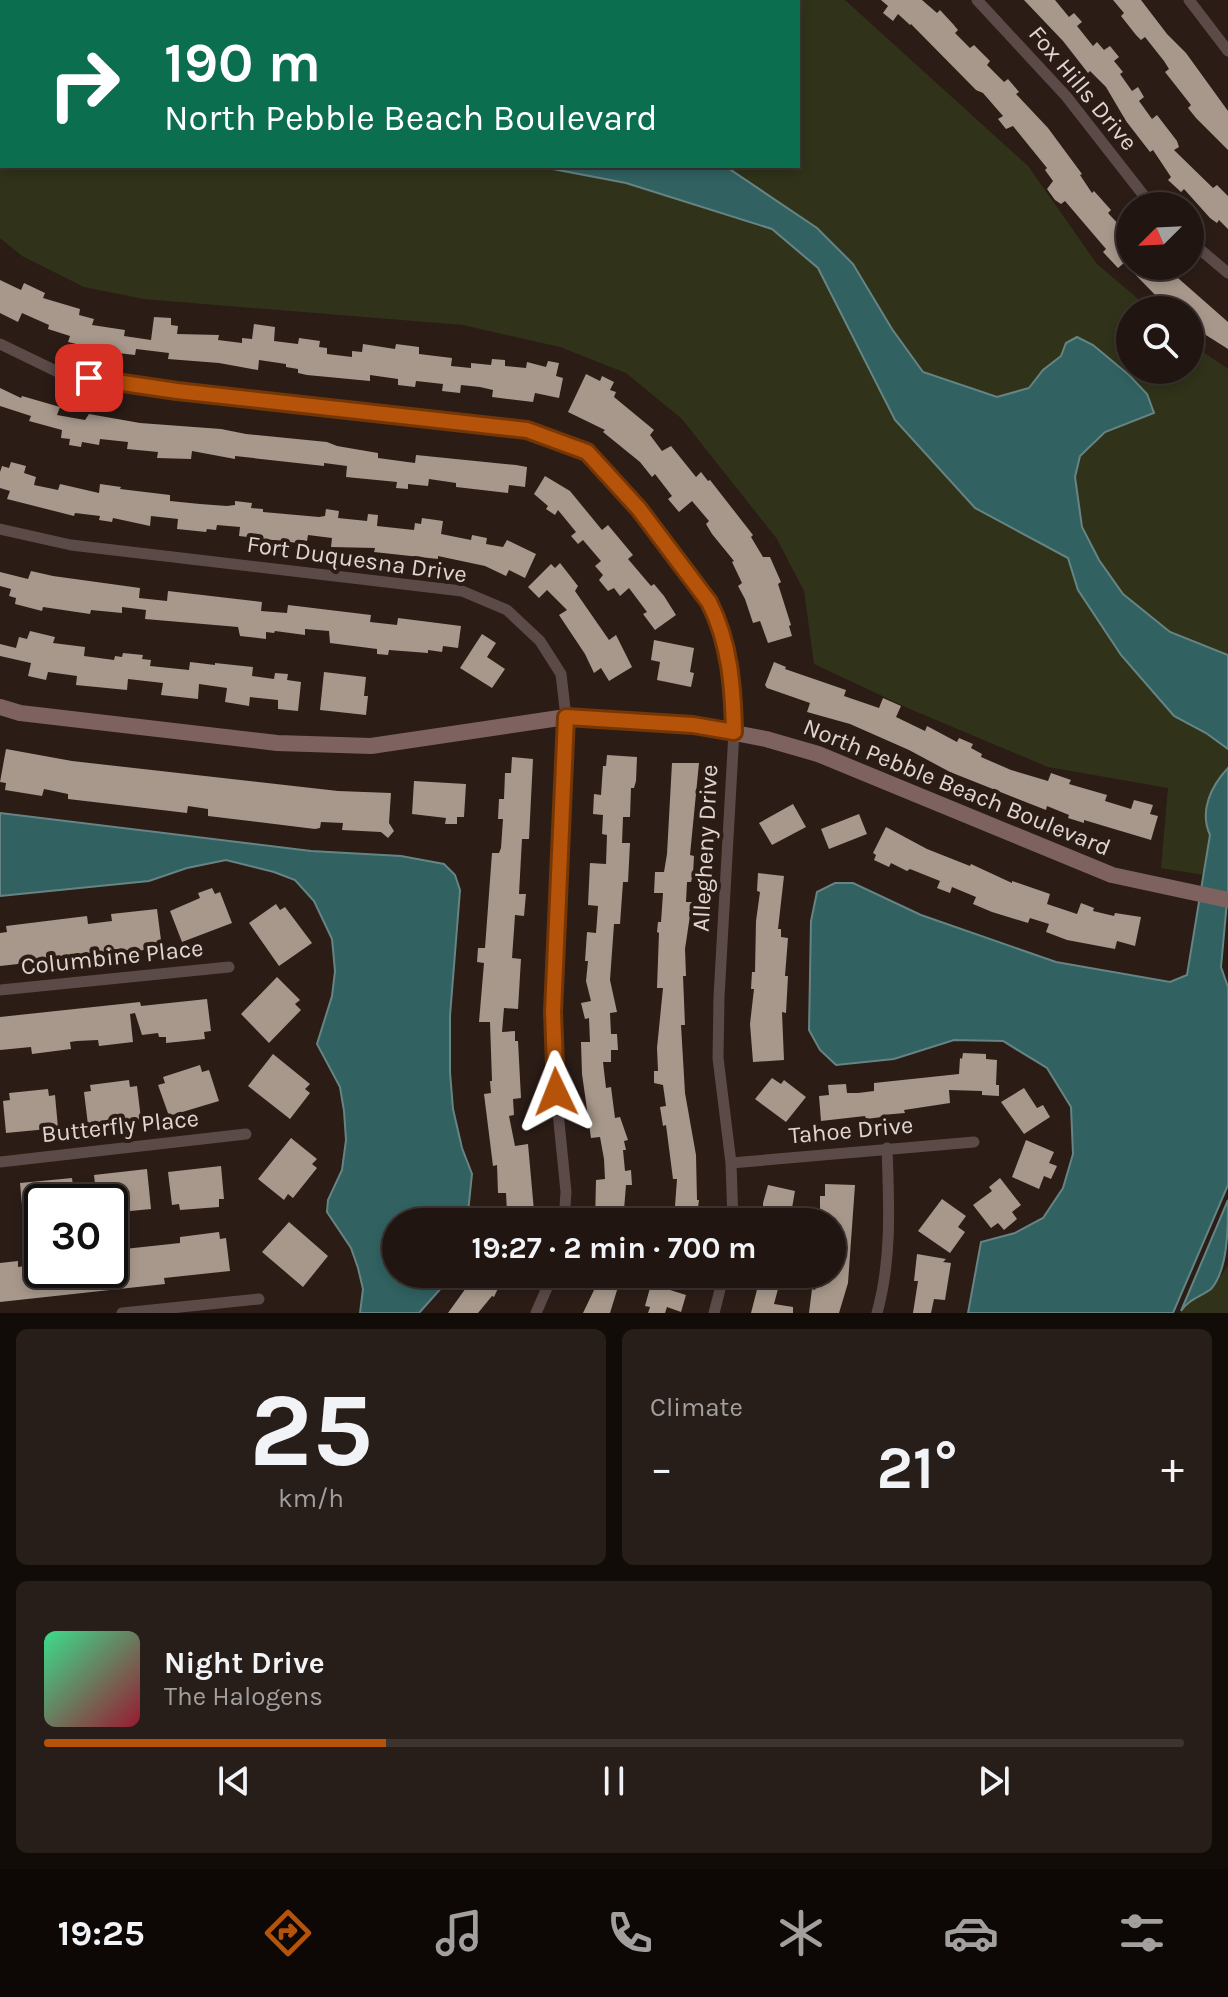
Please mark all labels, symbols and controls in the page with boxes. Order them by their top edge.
street label: Fox Hills Drive [1023,20,1143,156]
text: 190 m [164,30,321,95]
icon: right [32,32,136,136]
text: North Pebble Beach Boulevard [164,97,658,139]
north arrow [1116,192,1204,280]
map controls [1116,192,1204,384]
button: search [1116,296,1204,384]
pin [55,344,123,412]
icon: arrive [67,356,111,400]
street label: Fort Duquesna Drive [245,530,469,588]
street label: North Pebble Beach Boulevard [799,712,1115,862]
street label: Allegheny Drive [687,764,723,932]
street label: Columbine Place [19,933,205,981]
position arrow [514,1050,598,1134]
street label: Butterfly Place [40,1104,200,1148]
street label: Tahoe Drive [788,1111,914,1149]
speed limit sign: 30 [24,1184,128,1288]
text: 19:27 · 2 min · 700 m [471,1230,757,1266]
text: 25 [249,1370,373,1491]
text: Climate [650,1392,743,1423]
text: 21° [877,1433,958,1503]
text: − [650,1443,673,1494]
text: + [1161,1443,1184,1494]
text: km/h [278,1483,344,1514]
text: Night Drive [164,1645,325,1681]
text: The Halogens [164,1681,323,1712]
icon: previous [212,1759,256,1803]
icon: pause [592,1759,636,1803]
icon: next [972,1759,1016,1803]
icon: directions [260,1905,316,1961]
icon: music [431,1905,487,1961]
icon: phone [602,1905,658,1961]
icon: climate [773,1905,829,1961]
icon: car [943,1905,999,1961]
icon: filters [1114,1905,1170,1961]
text: 19:25 [57,1912,145,1954]

